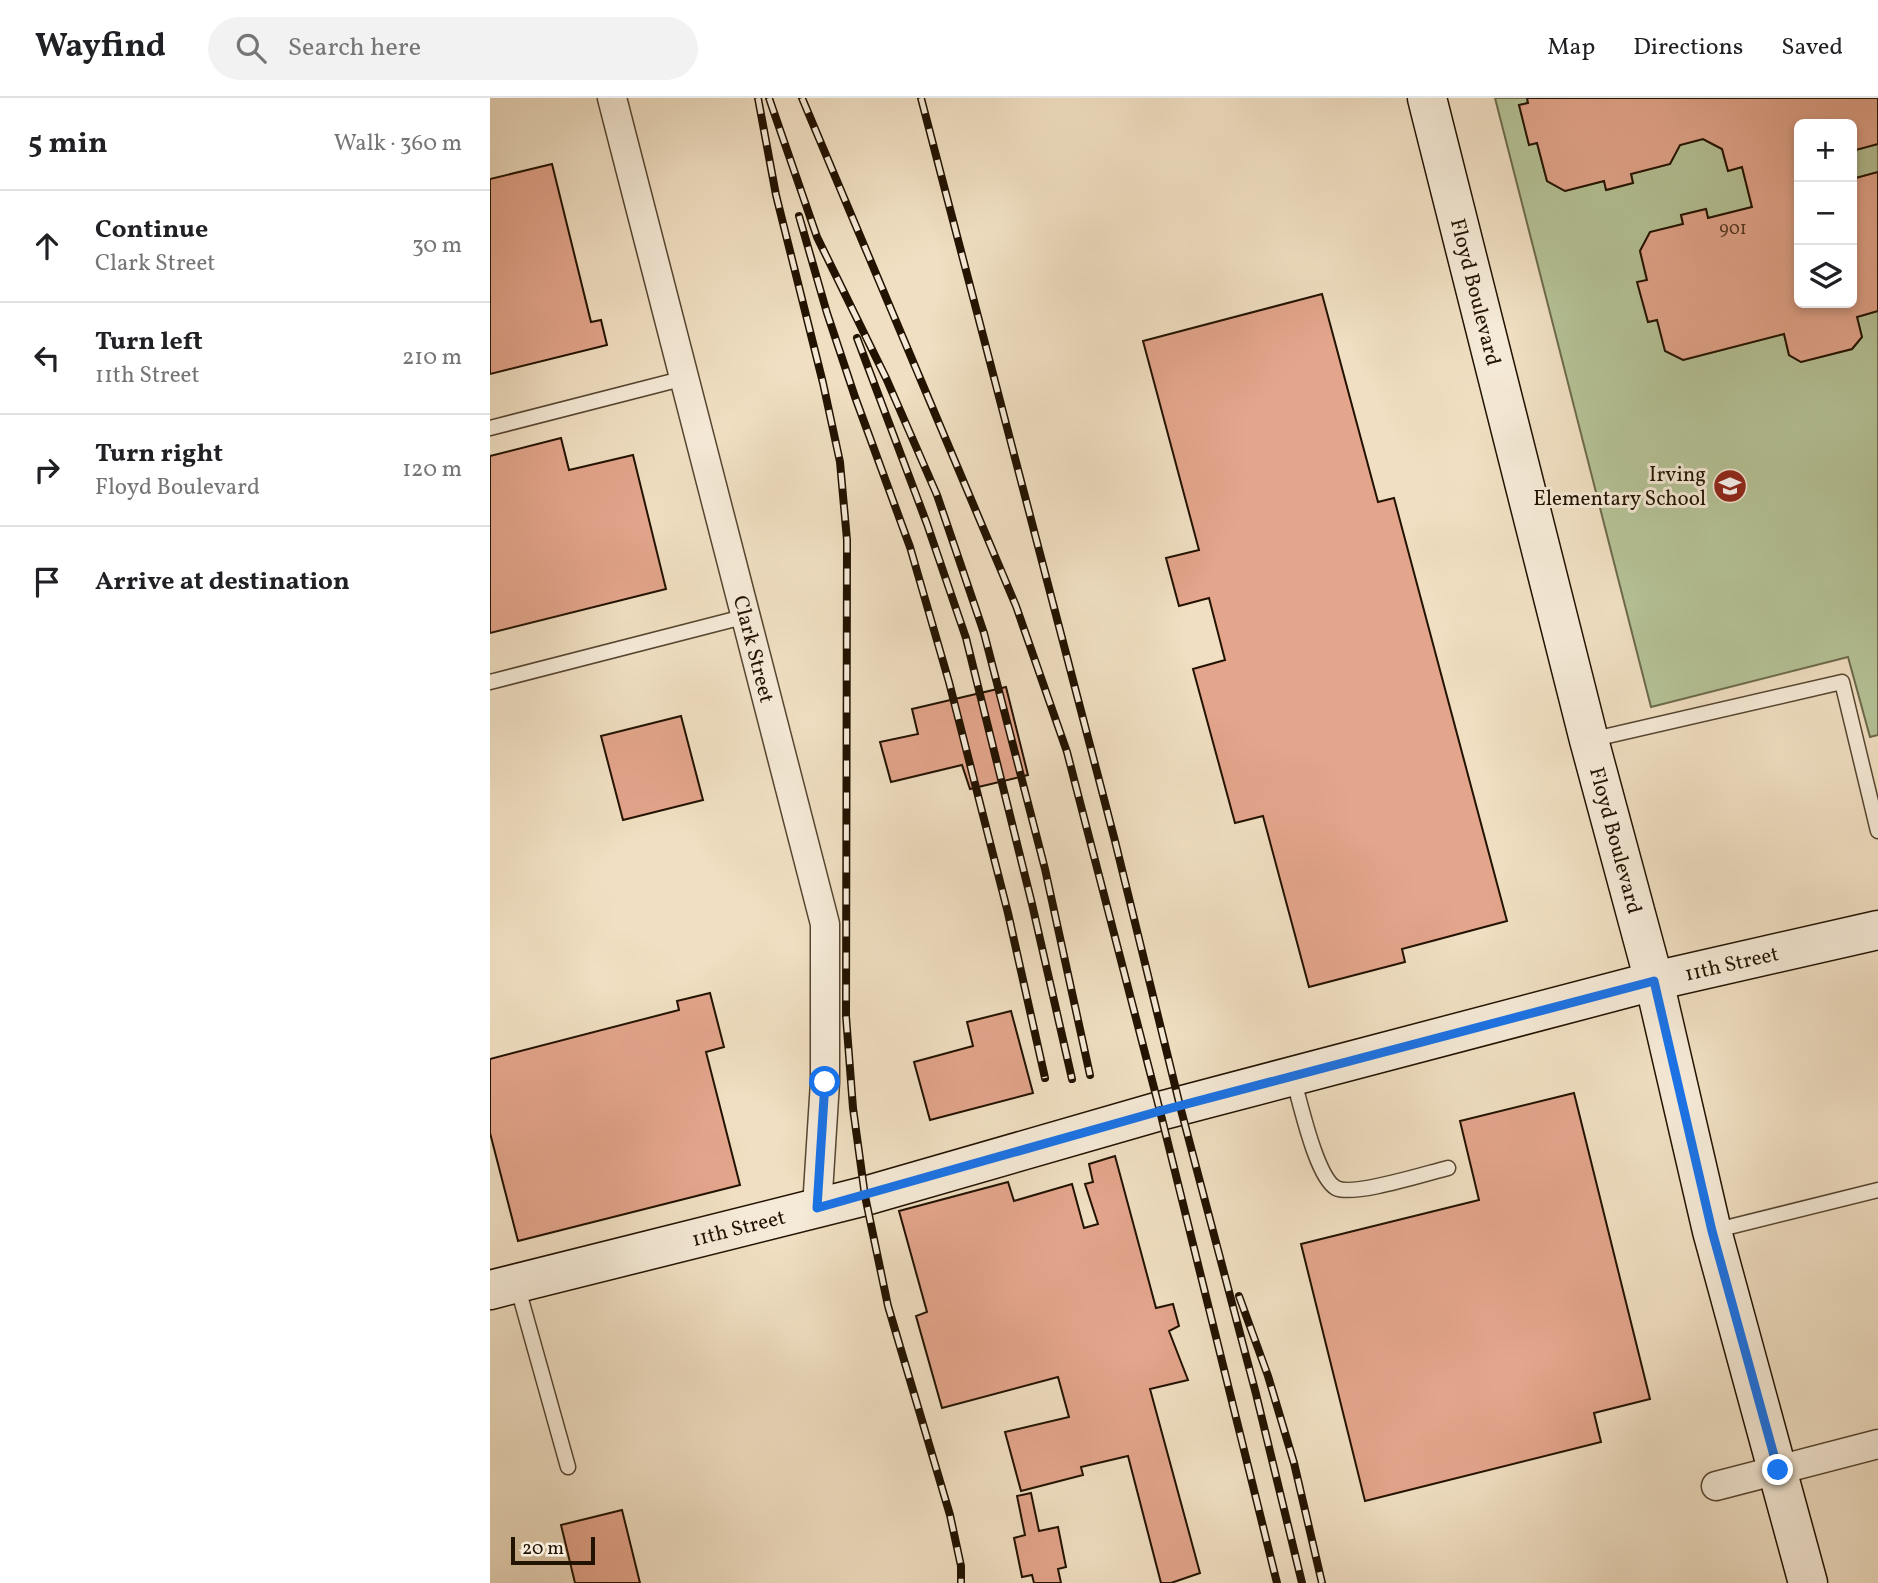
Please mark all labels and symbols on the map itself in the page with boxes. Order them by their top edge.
street label: Floyd Boulevard [1442,216,1507,369]
house number: 901 [1719,217,1747,242]
place label: Irving Elementary School [1533,461,1706,514]
school or university icon: Irving Elementary School [1711,467,1749,505]
street label: Clark Street [725,592,780,706]
street label: Floyd Boulevard [1581,764,1648,917]
street label: 11th Street [1682,940,1782,990]
route start [809,1066,840,1097]
street label: 11th Street [689,1204,789,1255]
route end [1762,1454,1793,1485]
scale bar [511,1534,595,1566]

